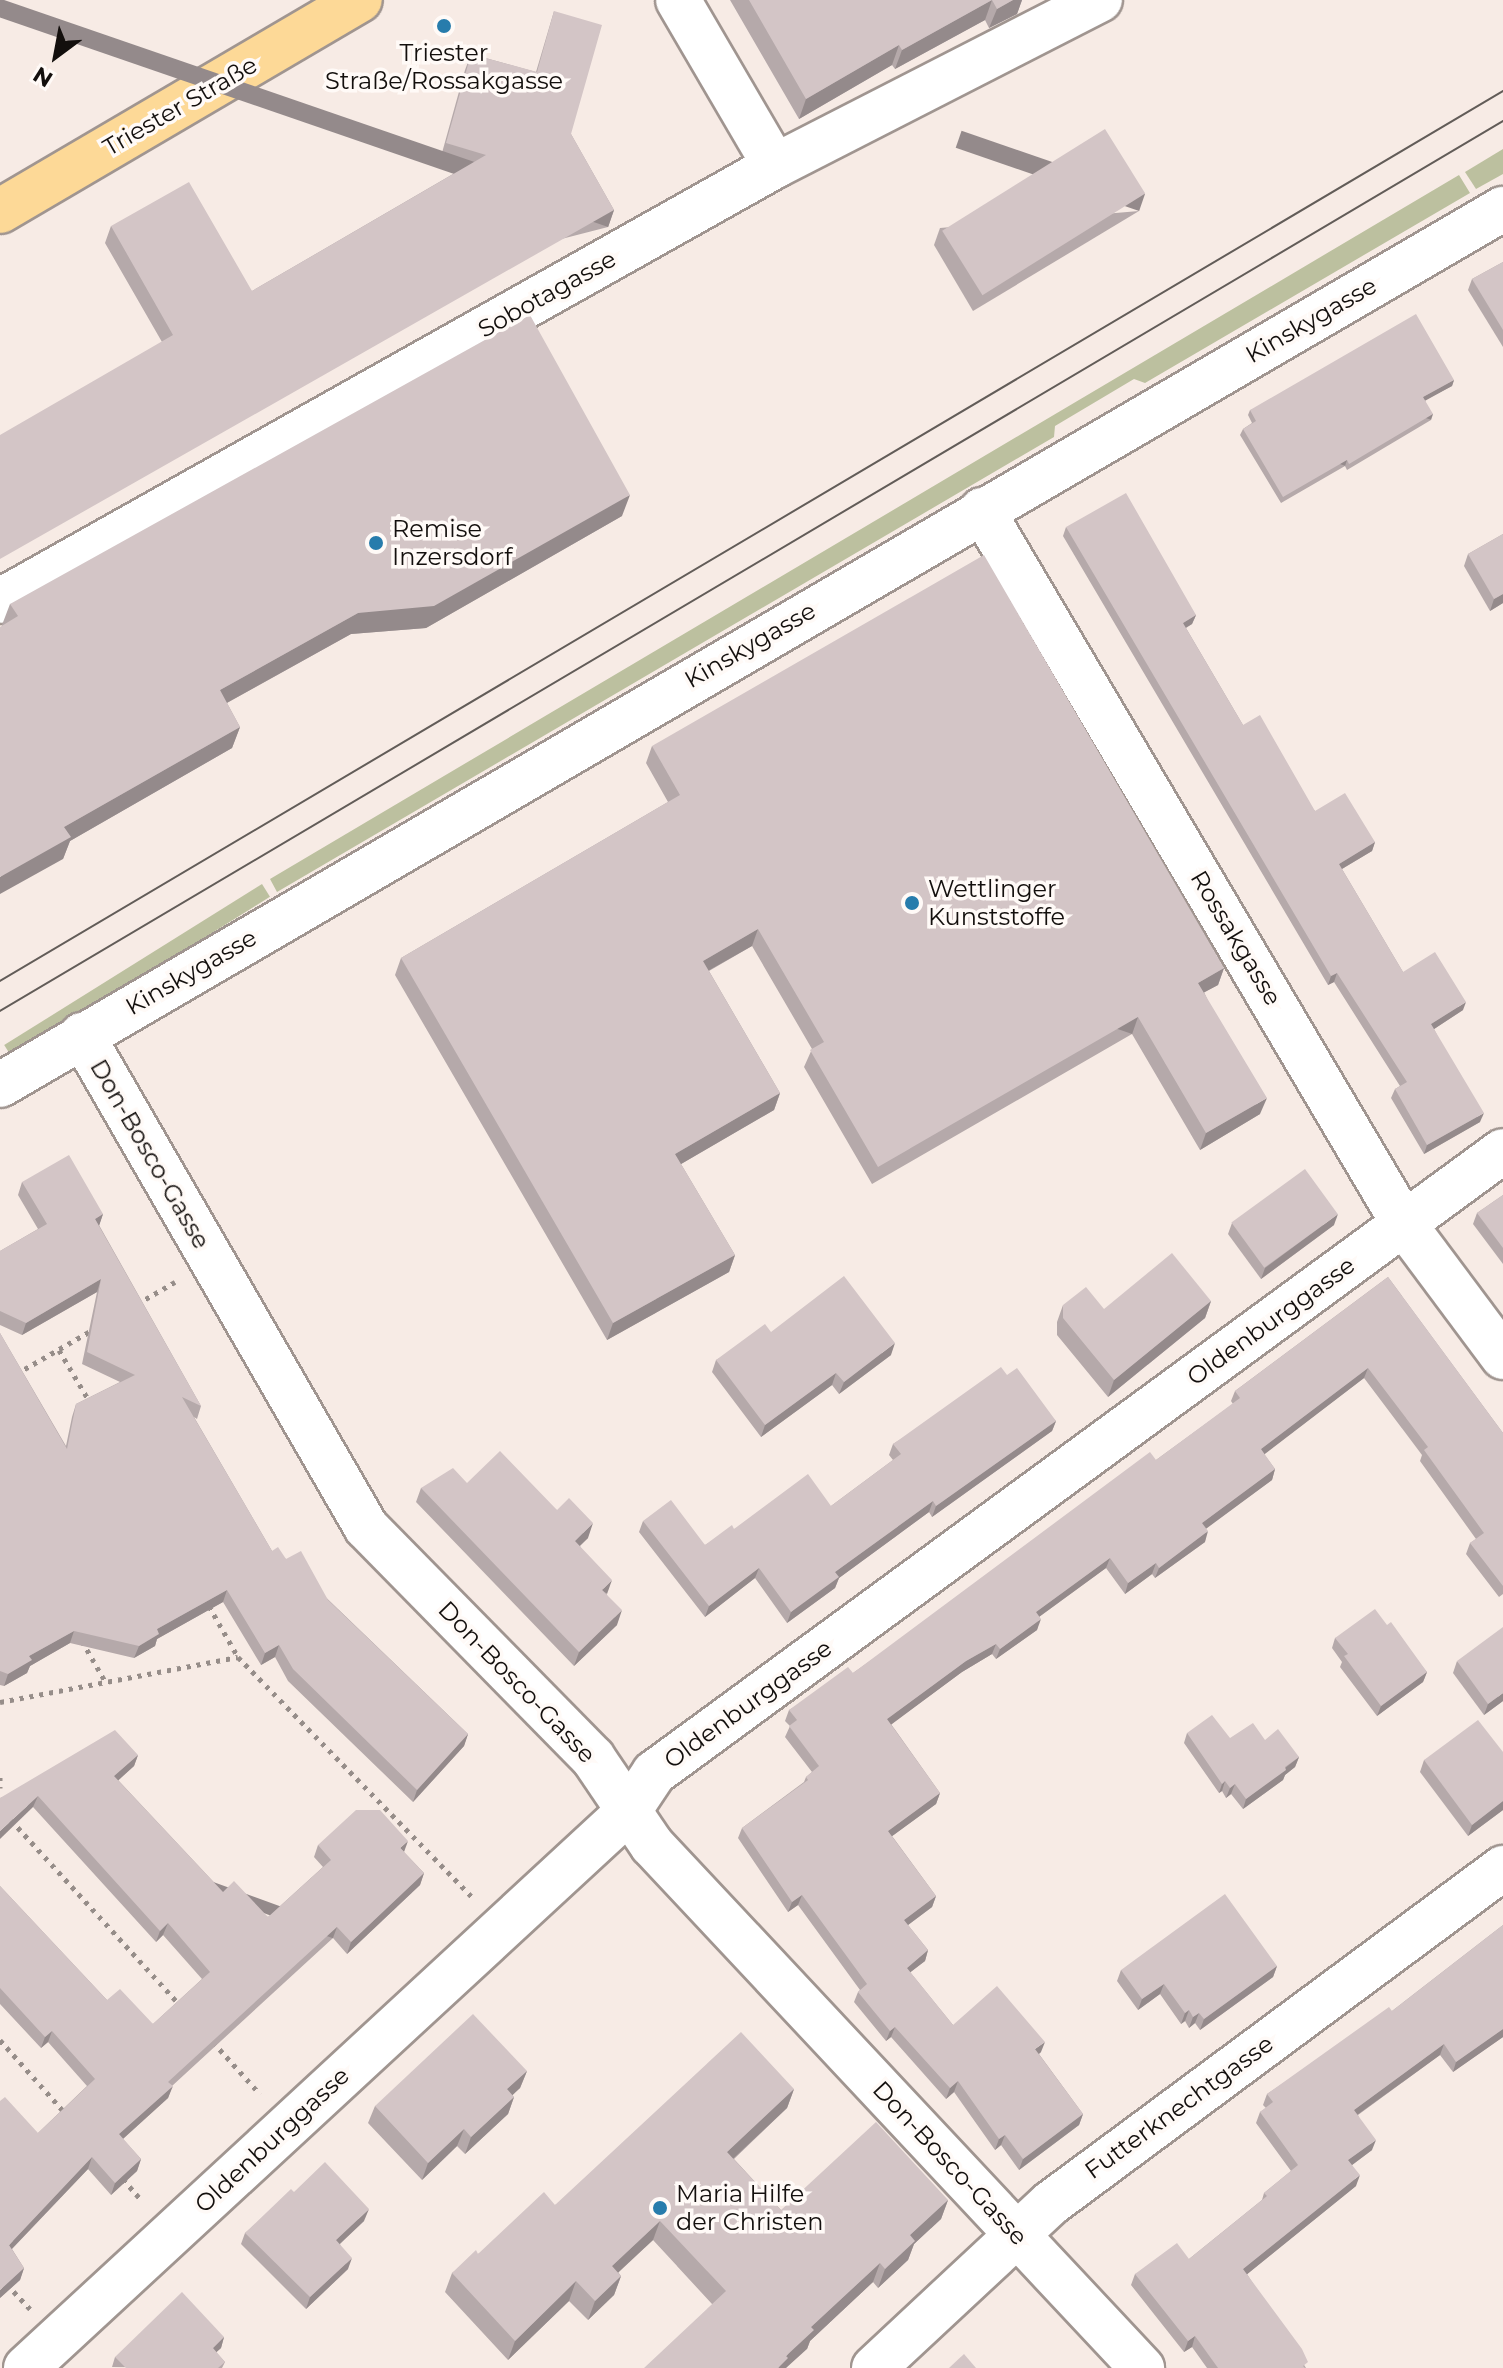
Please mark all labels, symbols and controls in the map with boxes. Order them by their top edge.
north arrow [16,16,96,96]
marker: Triester Straße/Rossakgasse [435,17,453,35]
place label: Triester Straße/Rossakgasse [325,39,563,95]
street label: Triester Straße [98,50,262,162]
text: N [28,61,58,93]
street label: Sobotagasse [473,244,621,344]
street label: Kinskygasse [1240,271,1382,369]
place label: Remise Inzersdorf [392,515,512,571]
marker: Remise Inzersdorf [367,534,385,552]
street label: Kinskygasse [679,596,821,694]
street label: Rossakgasse [1184,865,1288,1011]
place label: Wettlinger Kunststoffe [928,875,1065,931]
marker: Wettlinger Kunststoffe [903,894,921,912]
street label: Kinskygasse [120,923,262,1021]
street label: Don-Bosco-Gasse [84,1054,216,1254]
street label: Oldenburggasse [1182,1250,1360,1392]
street label: Don-Bosco-Gasse [432,1595,602,1769]
street label: Oldenburggasse [659,1633,837,1775]
street label: Futterknechtgasse [1079,2029,1279,2185]
street label: Oldenburggasse [189,2061,355,2219]
street label: Don-Bosco-Gasse [867,2075,1033,2251]
place label: Maria Hilfe der Christen [676,2180,824,2236]
marker: Maria Hilfe der Christen [651,2199,669,2217]

